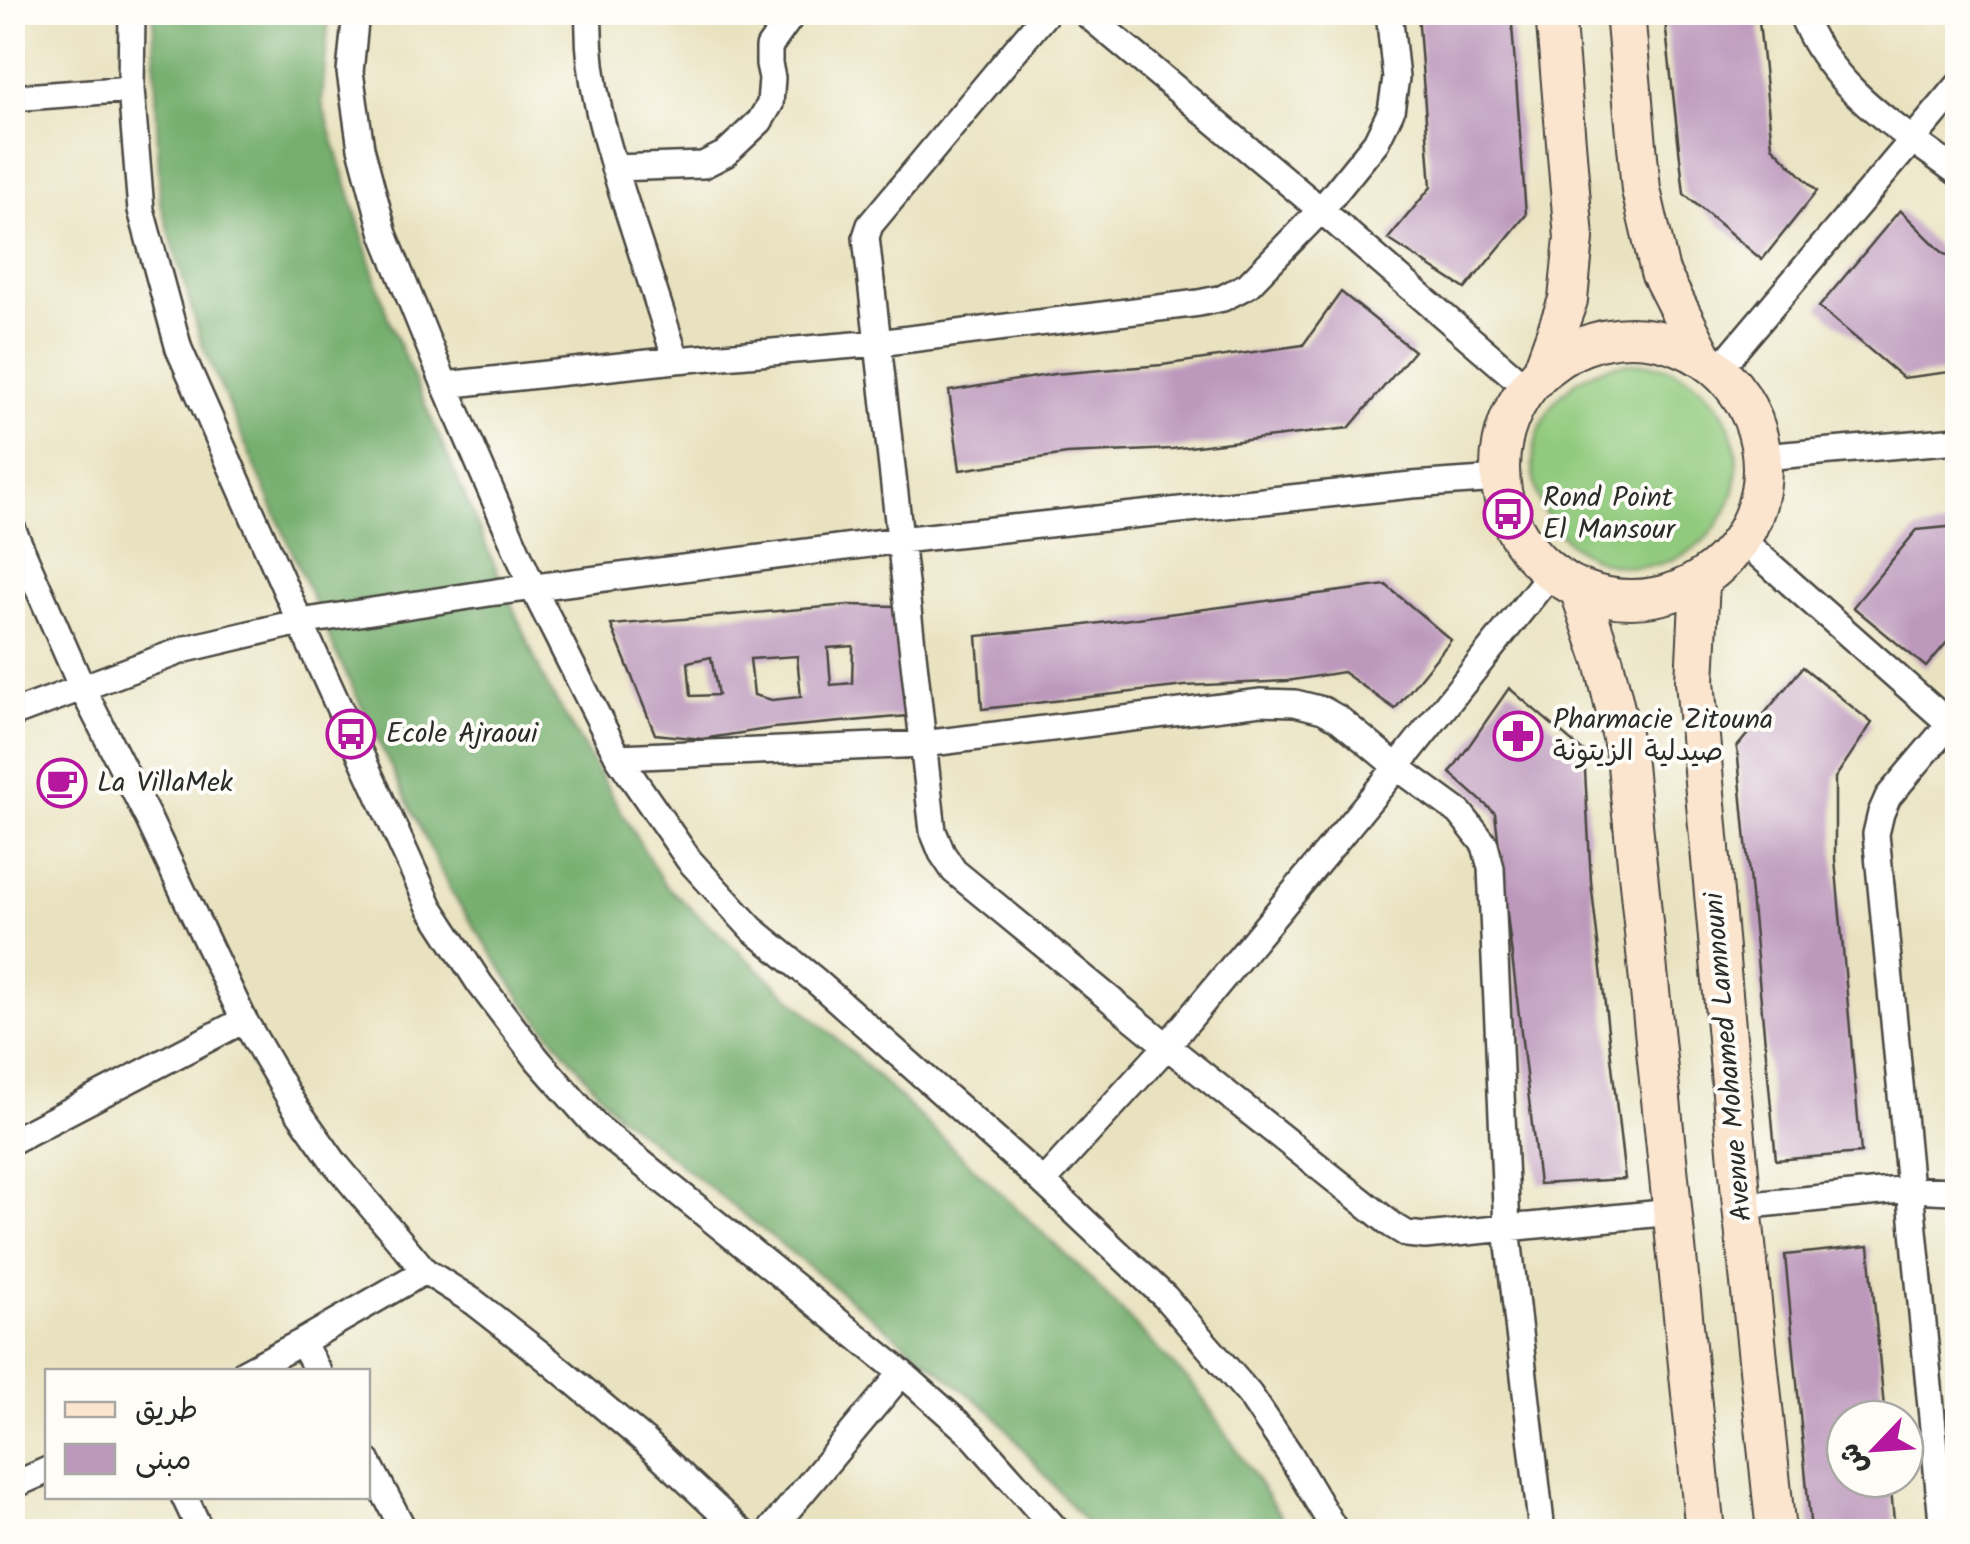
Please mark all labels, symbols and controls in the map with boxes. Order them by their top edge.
place label: Rond Point El Mansour [1543,476,1677,553]
bus stop icon: Rond Point El Mansour [1482,488,1534,540]
place label: Pharmacie Zitouna صيدلية الزيتونة [1553,698,1773,775]
bus stop icon: Ecole Ajraoui [325,708,377,760]
pharmacy icon: Pharmacie Zitouna صيدلية الزيتونة [1492,710,1544,762]
place label: Ecole Ajraoui [386,712,539,757]
cafe icon: La VillaMek [36,757,88,809]
place label: La VillaMek [97,761,234,806]
street label: Avenue Mohamed Lamnouni [1692,889,1766,1223]
legend [45,1369,370,1499]
text: طريق [135,1387,198,1435]
north arrow [1825,1399,1925,1499]
text: ش [1828,1435,1882,1482]
text: مبنى [135,1437,191,1485]

